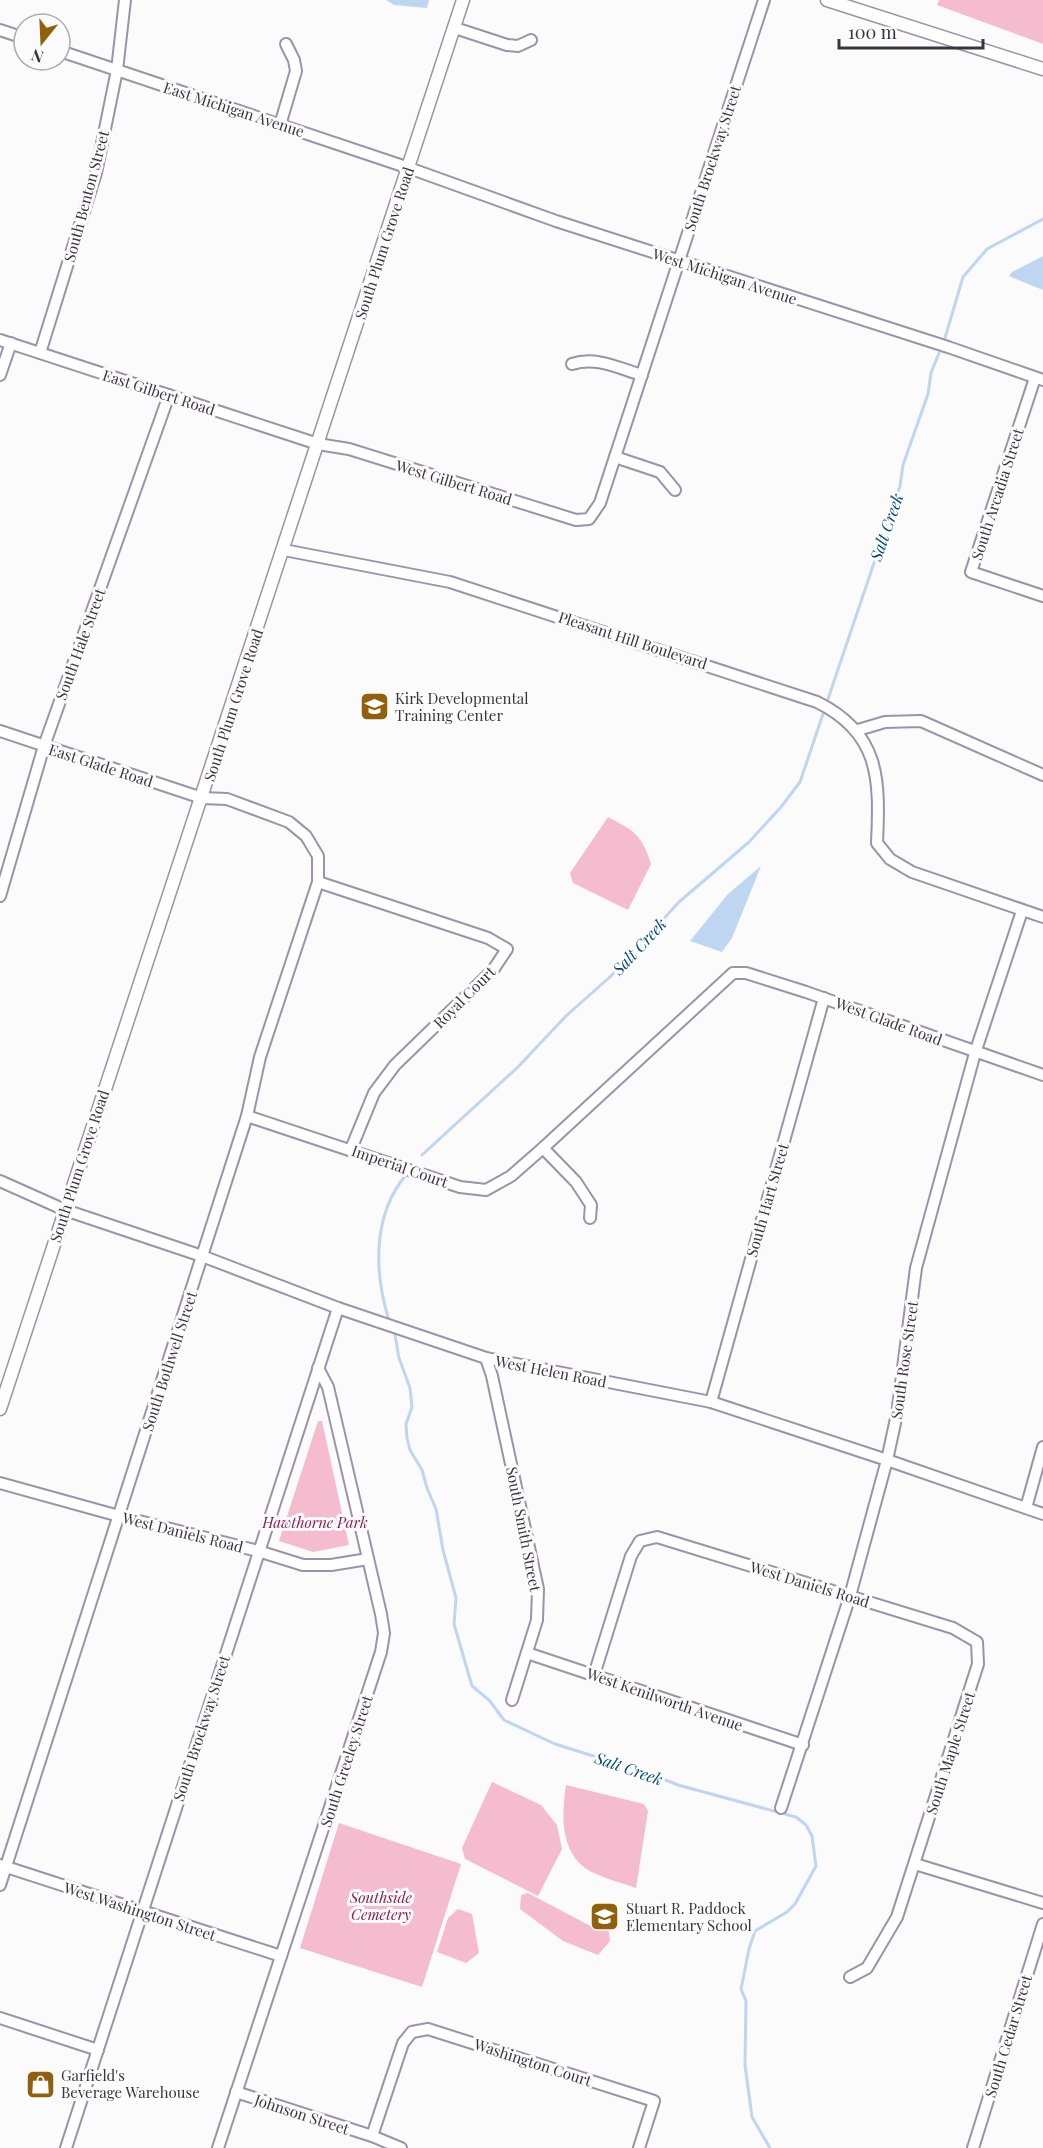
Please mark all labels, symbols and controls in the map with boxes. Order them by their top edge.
north arrow [12,12,72,72]
scale bar [839,12,983,50]
text: 100 m [848,20,897,44]
text: N [28,45,46,69]
street label: East Michigan Avenue [161,77,307,141]
street label: South Brockway Street [679,82,745,234]
street label: South Benton Street [59,127,113,264]
street label: South Plum Grove Road [350,164,418,322]
street label: West Michigan Avenue [649,243,800,309]
street label: East Gilbert Road [100,364,218,420]
street label: South Arcadia Street [966,425,1028,562]
street label: West Gilbert Road [393,455,515,509]
water label: Salt Creek [864,490,907,565]
street label: South Hale Street [51,585,110,703]
street label: Pleasant Hill Boulevard [556,606,710,674]
street label: South Plum Grove Road [199,626,267,784]
place label: Kirk Developmental Training Center [395,688,529,725]
school or university icon: Kirk Developmental Training Center [358,691,390,723]
street label: East Glade Road [46,739,156,791]
water label: Salt Creek [607,913,671,980]
street label: Royal Court [429,961,500,1032]
street label: West Glade Road [832,992,945,1050]
street label: South Plum Grove Road [45,1087,113,1245]
street label: Imperial Court [349,1140,451,1192]
street label: South Hart Street [741,1140,793,1259]
street label: South Bothwell Street [137,1288,201,1434]
street label: South Rose Street [886,1299,922,1420]
street label: West Helen Road [493,1350,609,1392]
street label: South Smith Street [502,1465,546,1594]
street label: West Daniels Road [120,1507,246,1557]
park label: Hawthorne Park [261,1512,368,1532]
street label: West Daniels Road [747,1556,872,1612]
street label: South Brockway Street [168,1652,234,1804]
street label: West Kenilworth Avenue [583,1663,746,1735]
street label: South Maple Street [921,1688,979,1817]
street label: South Greeley Street [315,1692,377,1830]
water label: Salt Creek [591,1746,666,1789]
street label: West Washington Street [61,1877,219,1945]
park label: Southside Cemetery [349,1887,413,1924]
place label: Stuart R. Paddock Elementary School [626,1898,752,1935]
school or university icon: Stuart R. Paddock Elementary School [589,1901,621,1933]
street label: South Cedar Street [980,1972,1036,2100]
street label: Washington Court [471,2033,595,2091]
place label: Garfield's Beverage Warehouse [61,2065,200,2102]
shop icon: Garfield's Beverage Warehouse [24,2068,56,2100]
street label: Johnson Street [251,2089,353,2139]

